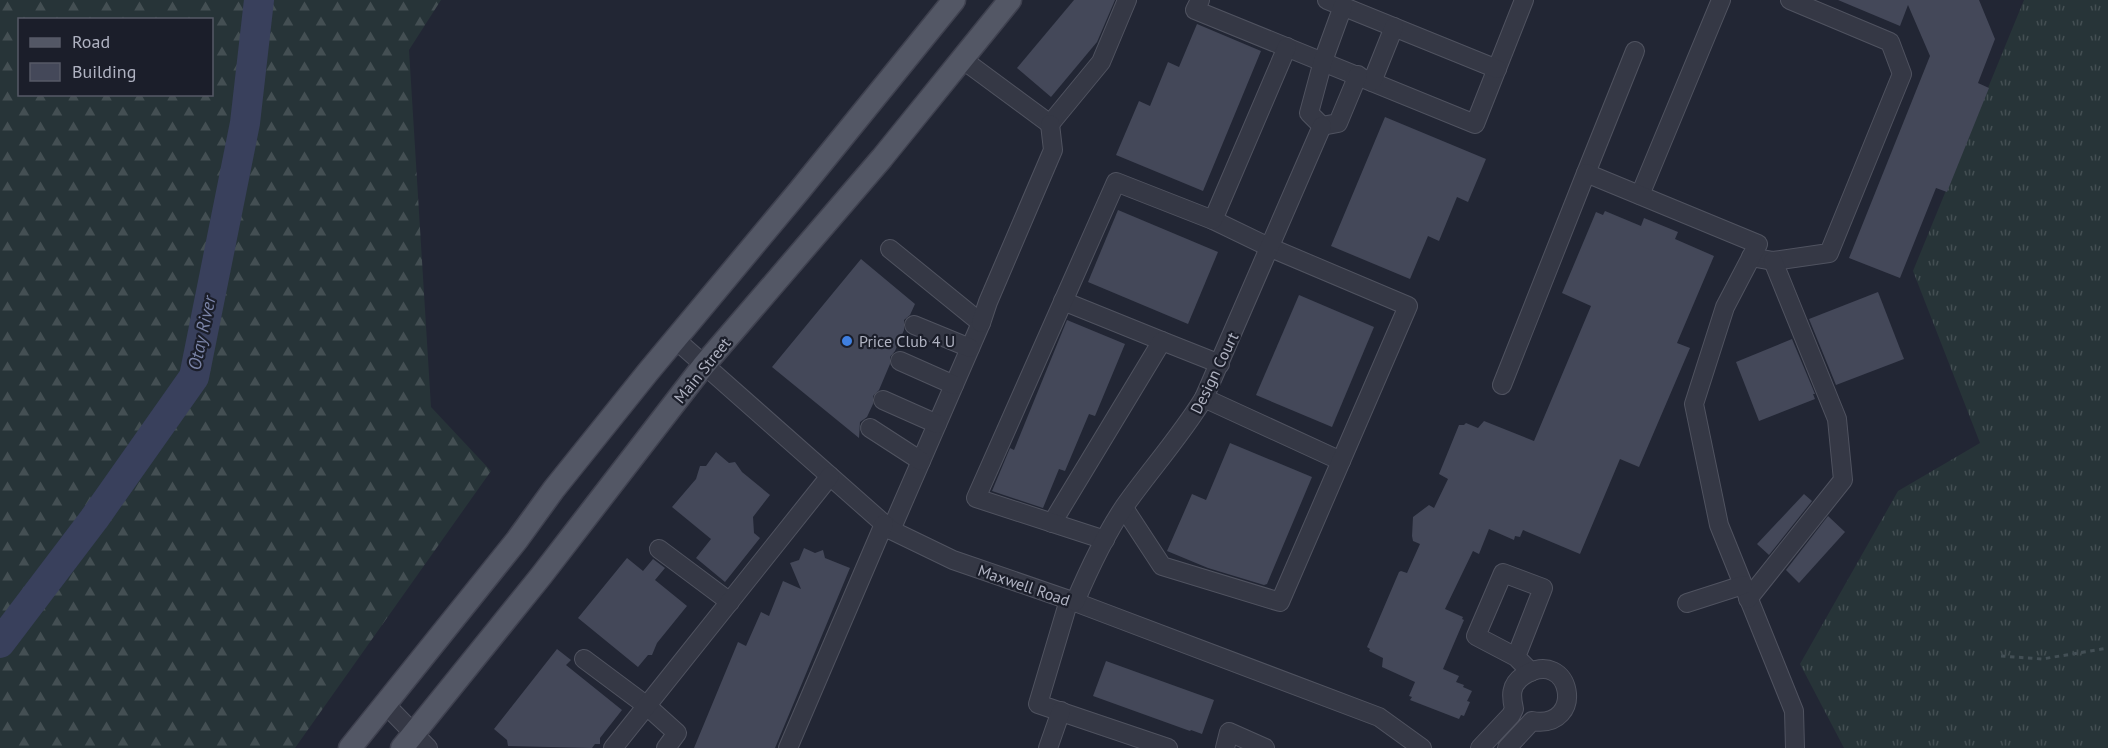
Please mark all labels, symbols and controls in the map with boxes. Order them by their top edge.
legend [18,18,213,96]
text: Road [72,30,110,53]
text: Building [72,60,136,83]
water label: Otay River [182,293,221,372]
street label: Design Court [1186,328,1243,417]
place label: Price Club 4 U [859,331,955,351]
street label: Main Street [669,333,735,407]
marker: Price Club 4 U [840,334,854,348]
street label: Maxwell Road [975,560,1073,610]

